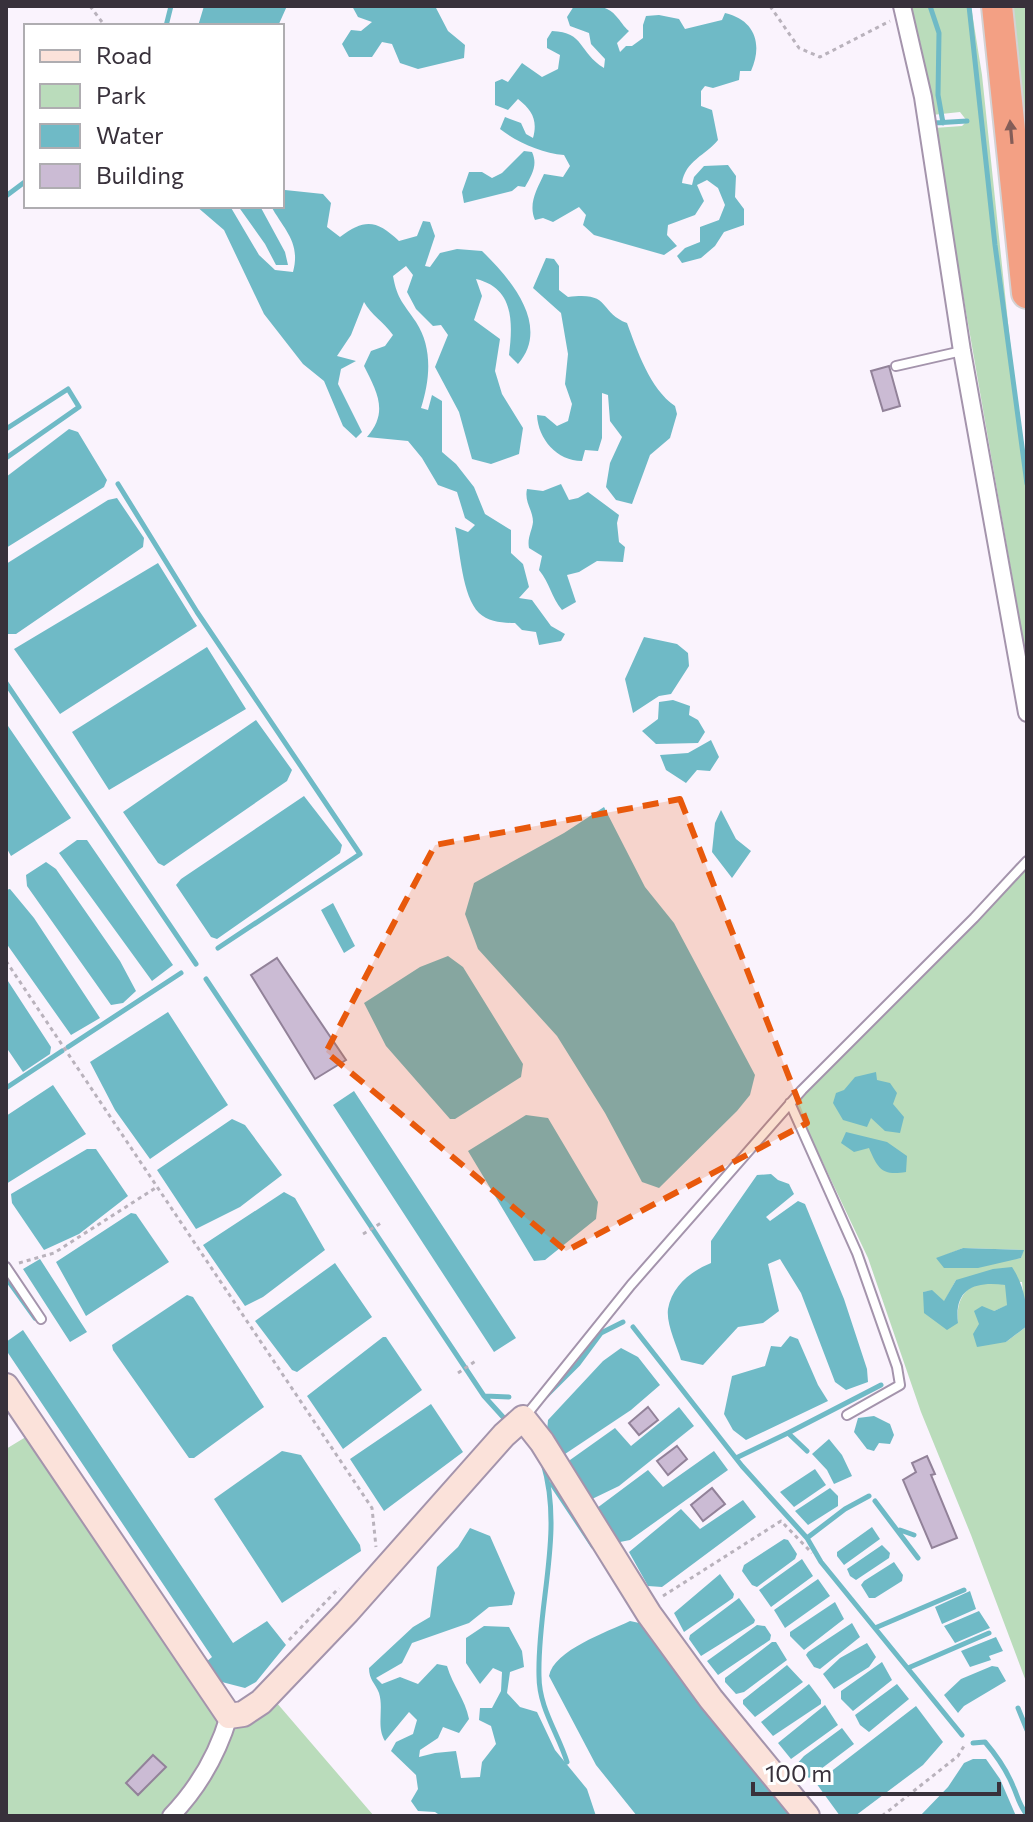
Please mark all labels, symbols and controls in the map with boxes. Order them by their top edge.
legend [24,24,284,208]
text: Road [96,40,152,69]
text: Park [96,80,146,109]
one-way arrow [1004,119,1017,144]
text: Water [96,120,164,149]
text: Building [96,160,184,189]
scale bar [753,1746,999,1796]
text: 100 m [765,1758,832,1787]

